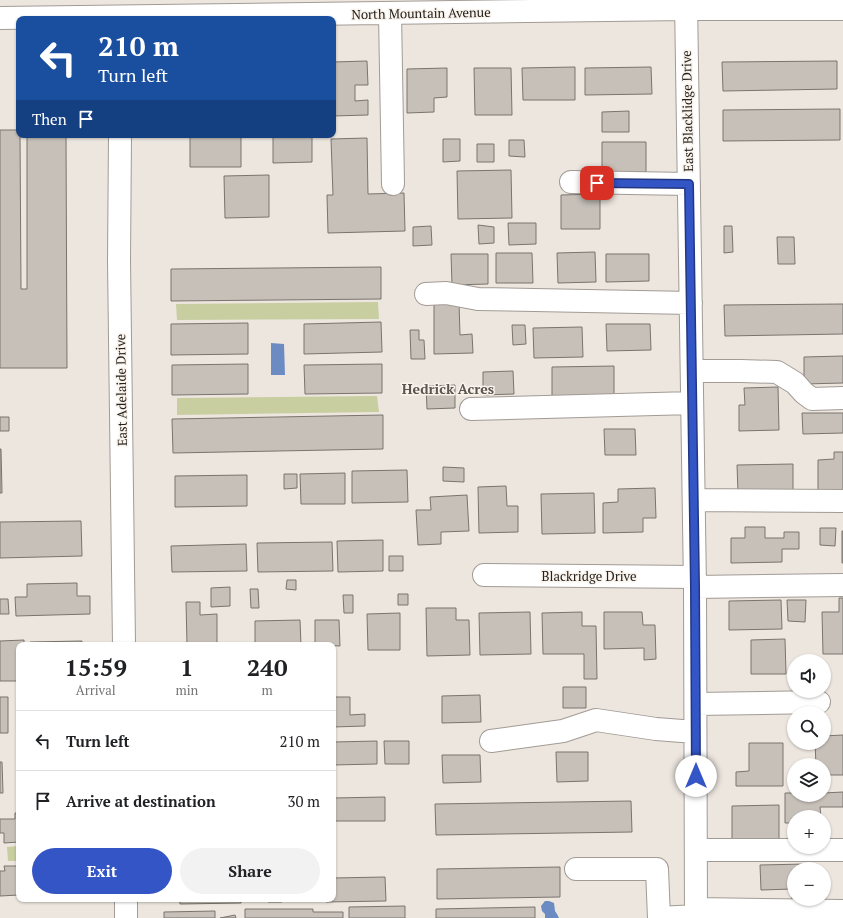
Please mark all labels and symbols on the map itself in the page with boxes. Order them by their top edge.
street label: North Mountain Avenue [351,3,491,23]
street label: East Blacklidge Drive [677,50,697,172]
pin [580,166,614,200]
street label: East Adelaide Drive [111,334,131,446]
district label: Hedrick Acres [402,379,494,398]
street label: Blackridge Drive [542,567,636,585]
position arrow [675,755,717,797]

